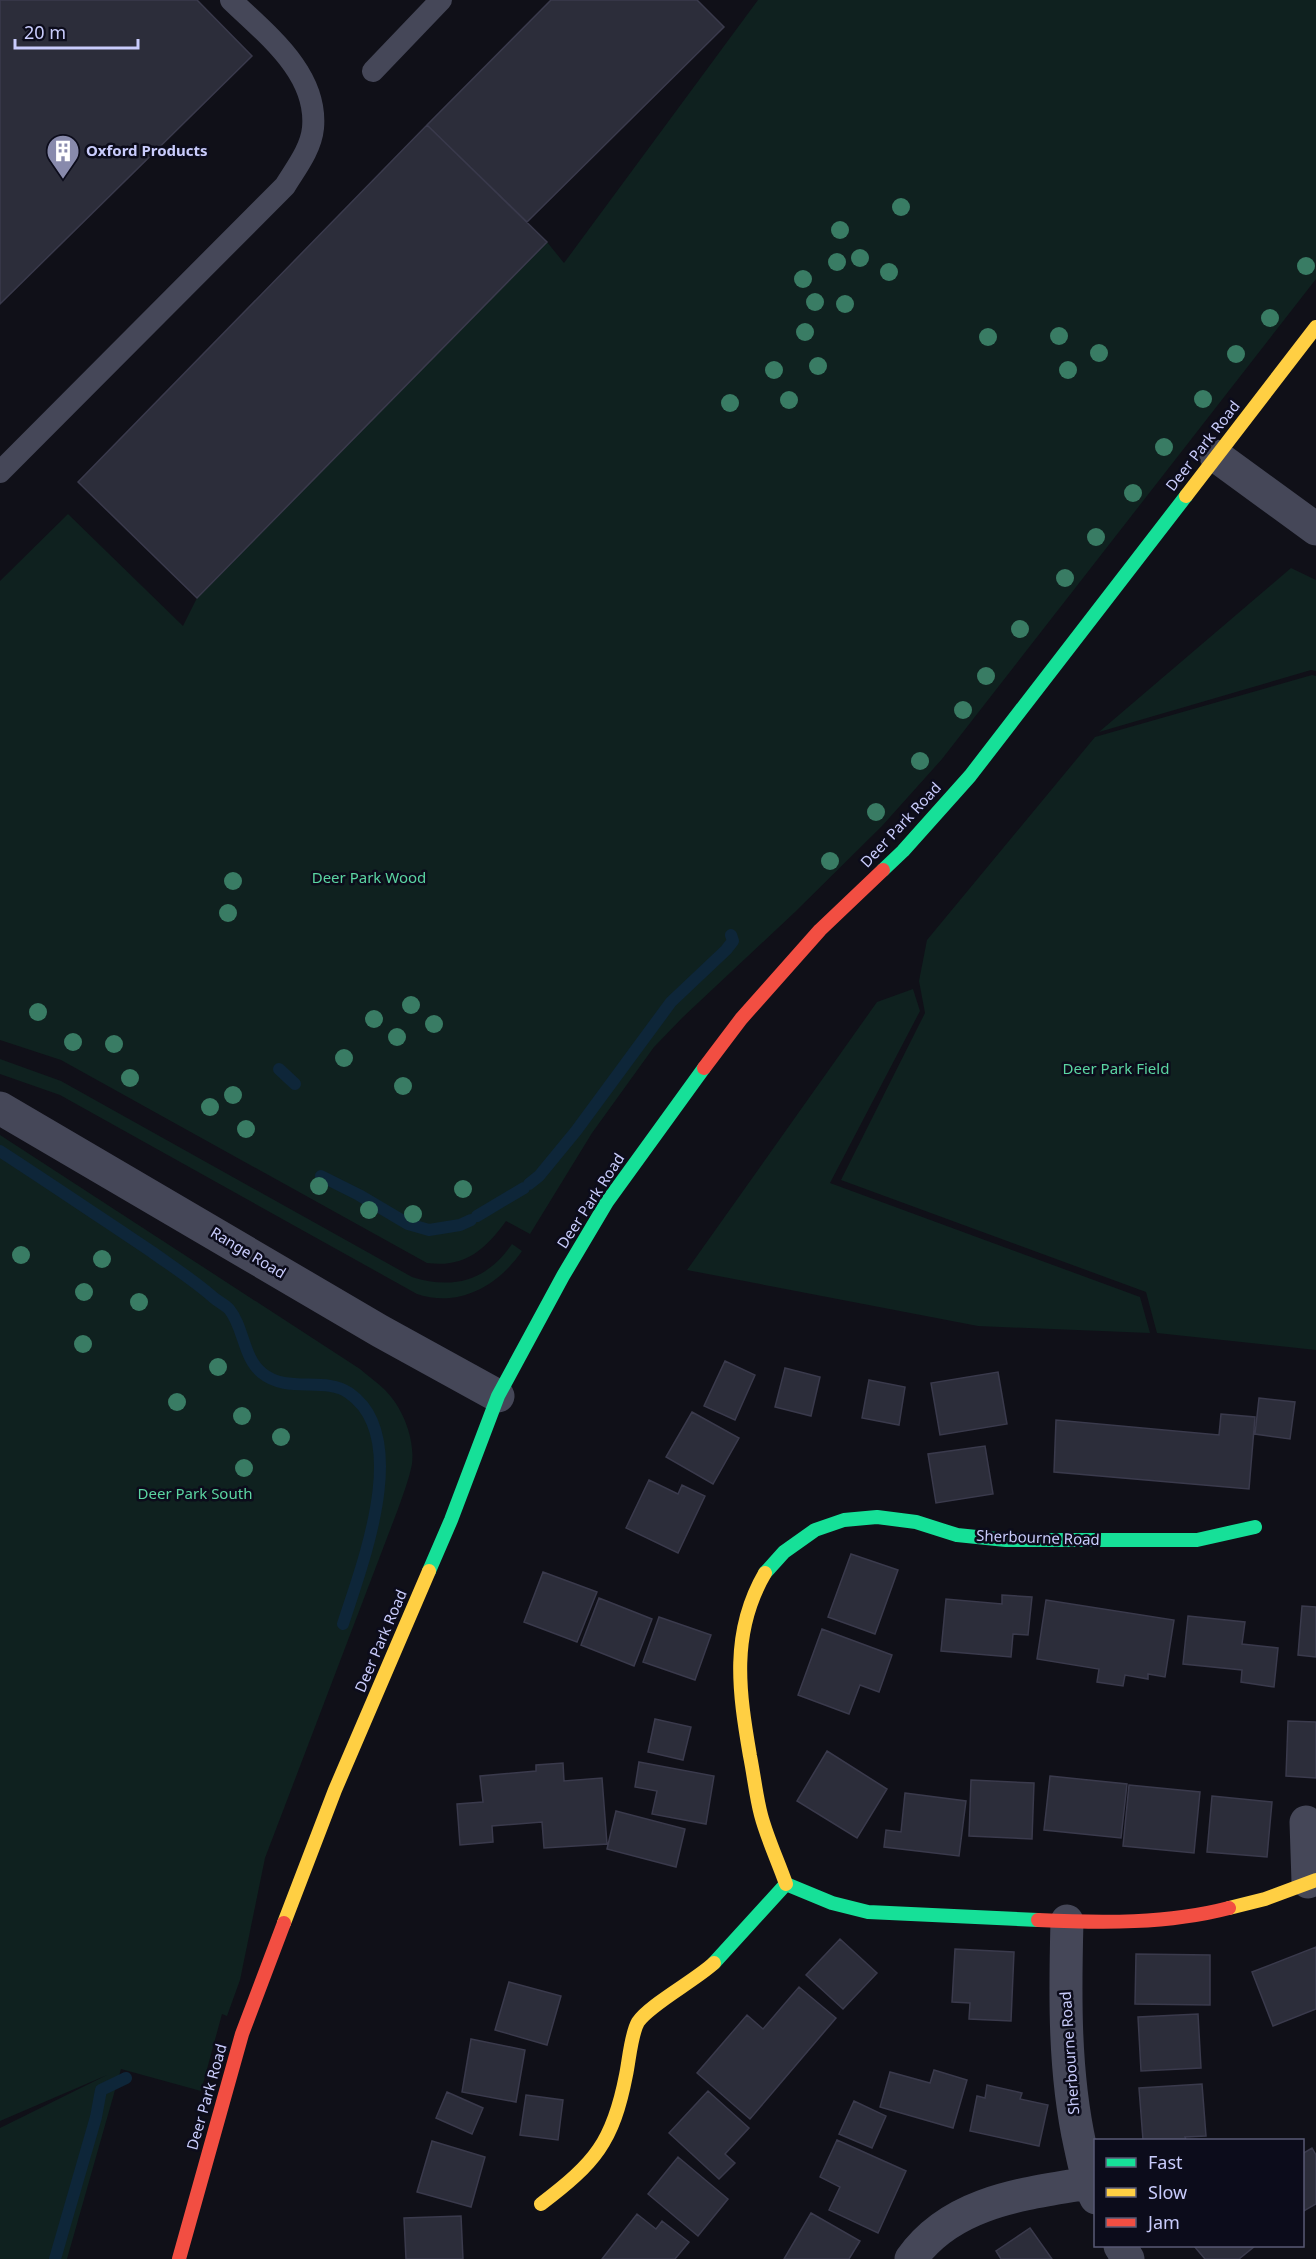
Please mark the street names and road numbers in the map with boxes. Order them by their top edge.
street label: Deer Park Road [1161,396,1244,495]
street label: Deer Park Road [856,777,945,871]
street label: Deer Park Road [552,1149,628,1252]
street label: Range Road [207,1222,290,1283]
street label: Sherbourne Road [976,1525,1100,1549]
street label: Deer Park Road [349,1586,411,1695]
street label: Sherbourne Road [1055,1991,1083,2115]
street label: Deer Park Road [181,2041,231,2152]

